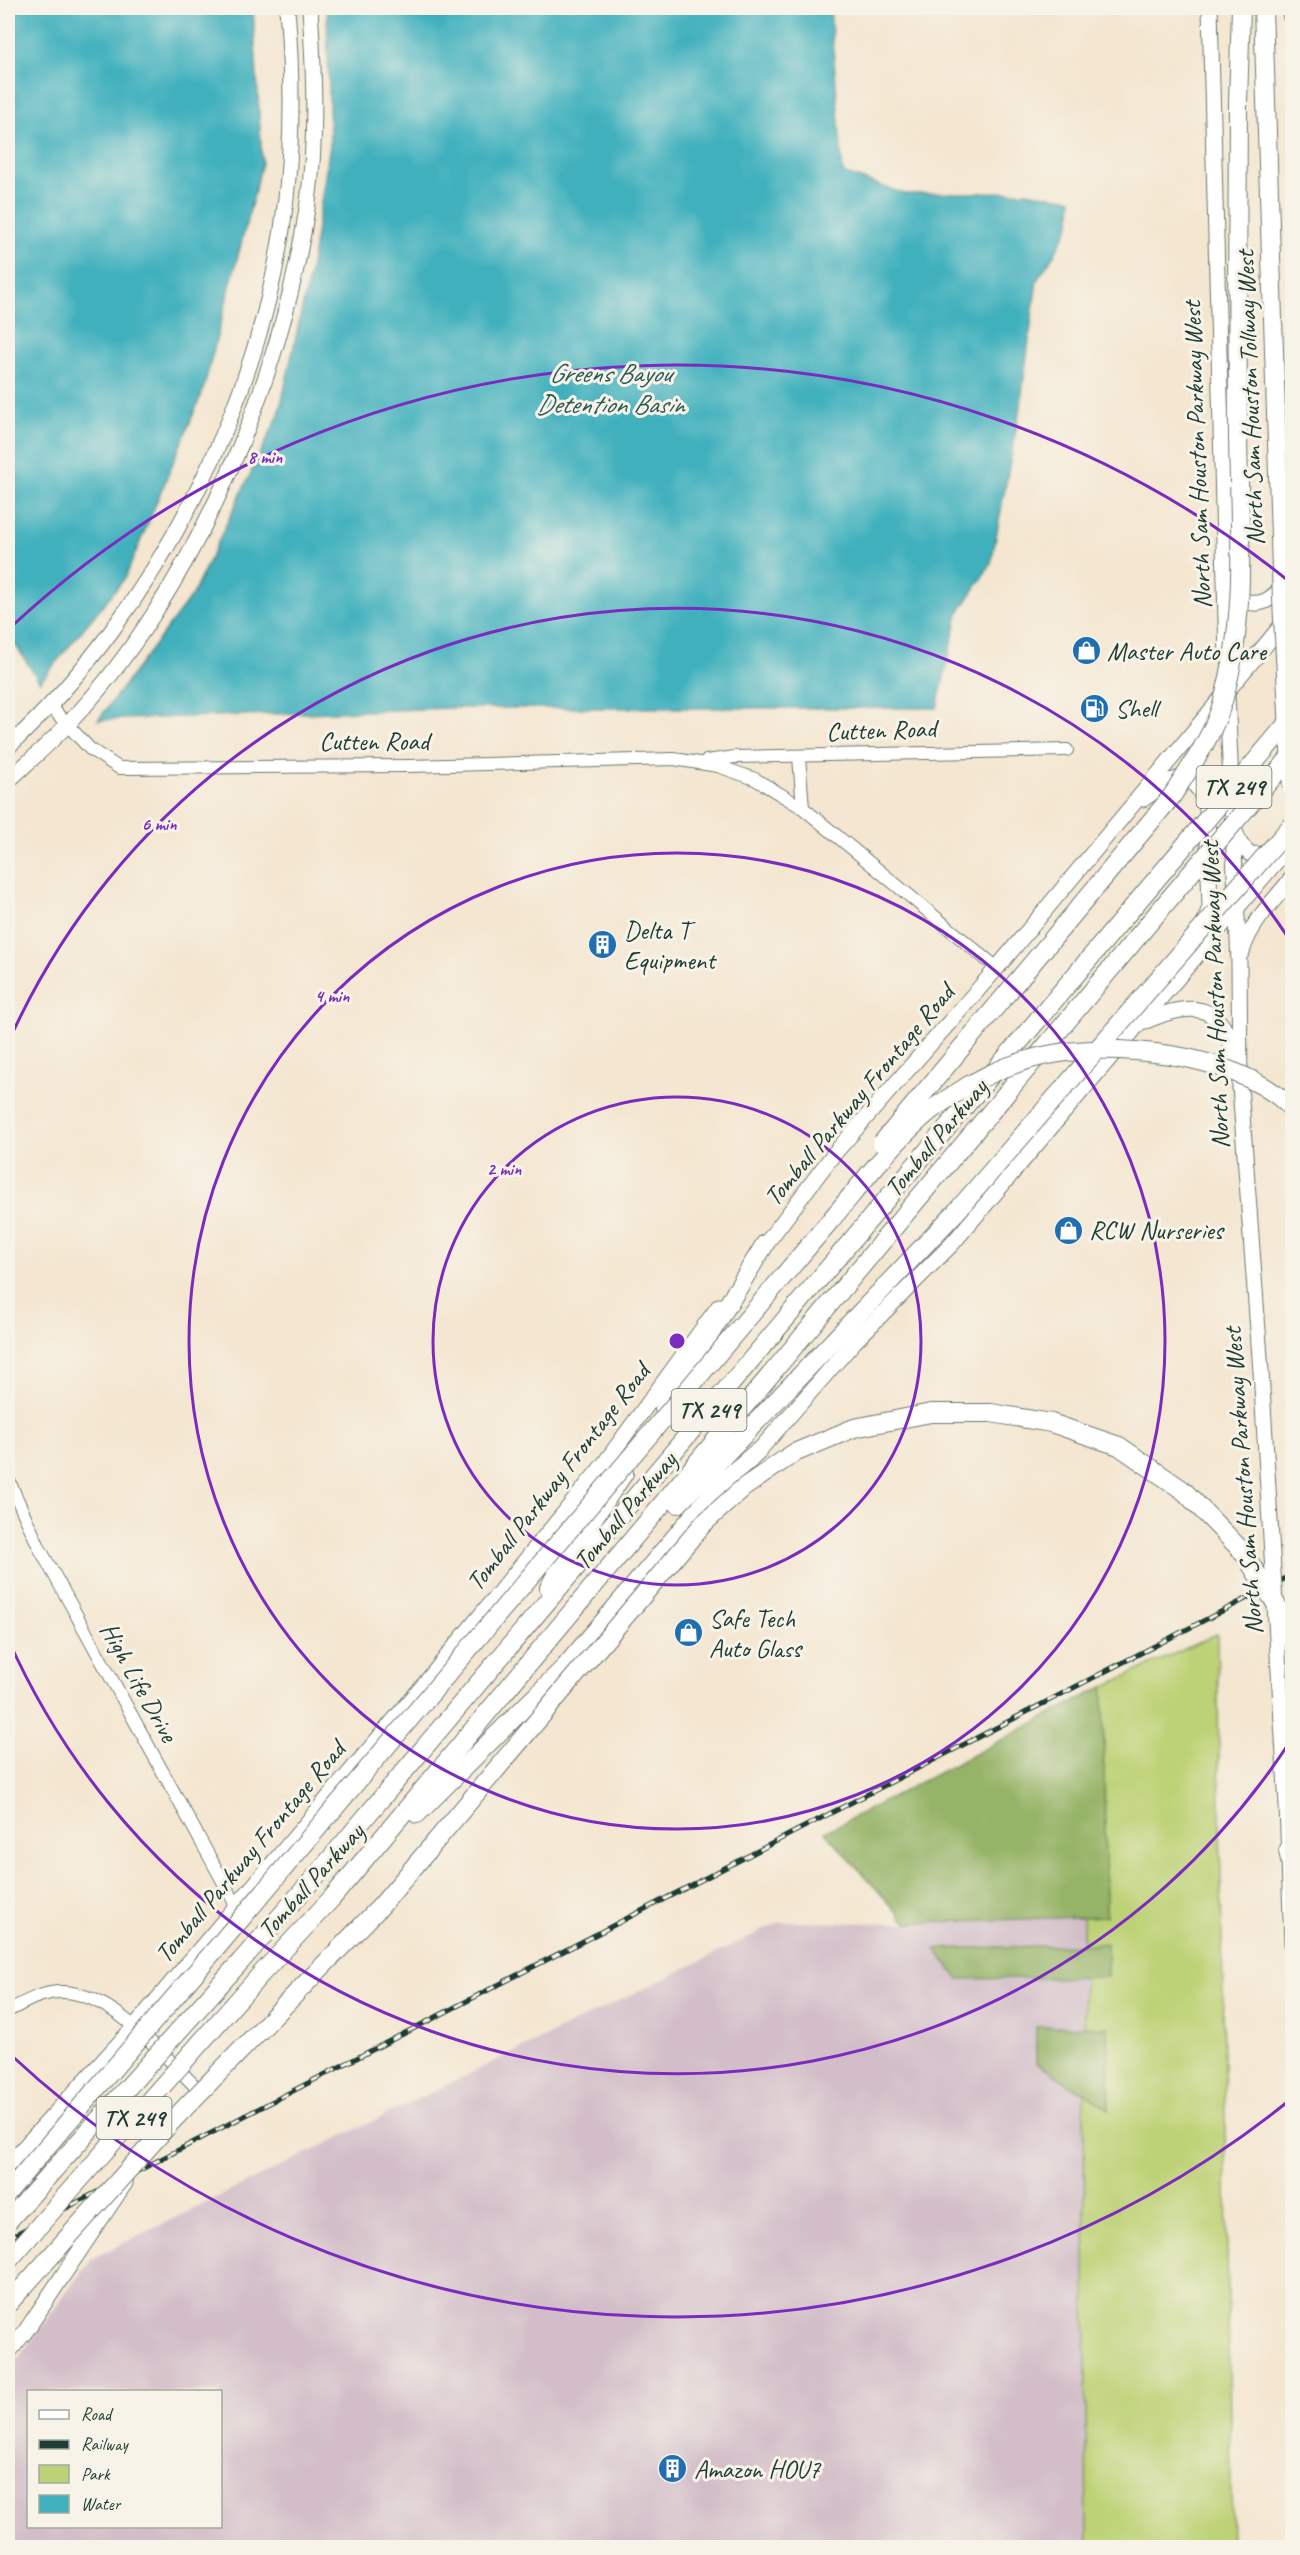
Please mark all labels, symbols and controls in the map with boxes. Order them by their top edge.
street label: North Sam Houston Tollway West [1228,248,1272,546]
street label: North Sam Houston Parkway West [1175,298,1219,609]
water label: Greens Bayou Detention Basin [536,356,687,421]
text: 8 min [248,446,283,468]
shop icon: Master Auto Care [1070,635,1102,667]
place label: Master Auto Care [1107,635,1267,668]
fuel station icon: Shell [1078,692,1110,724]
place label: Shell [1115,692,1162,725]
street label: Cutten Road [826,711,940,748]
street label: Cutten Road [319,725,433,758]
road number: TX 249 [1196,766,1272,808]
text: 6 min [142,813,177,835]
street label: North Sam Houston Parkway West [1193,838,1237,1149]
place label: Delta T Equipment [624,914,717,977]
building icon: Delta T Equipment [587,929,619,961]
street label: Tomball Parkway Frontage Road [757,978,961,1212]
text: 4 min [315,985,350,1007]
street label: Tomball Parkway [878,1073,994,1203]
text: 2 min [487,1158,522,1180]
shop icon: RCW Nurseries [1052,1214,1084,1246]
place label: RCW Nurseries [1089,1214,1225,1247]
street label: North Sam Houston Parkway West [1216,1324,1270,1636]
centre of rings [667,1331,687,1351]
street label: Tomball Parkway Frontage Road [460,1358,656,1596]
road number: TX 249 [672,1389,746,1431]
street label: Tomball Parkway [567,1446,683,1576]
place label: Safe Tech Auto Glass [709,1602,803,1665]
street label: High Life Drive [93,1616,186,1749]
shop icon: Safe Tech Auto Glass [672,1617,704,1649]
street label: Tomball Parkway Frontage Road [148,1735,352,1969]
street label: Tomball Parkway [251,1817,371,1945]
road number: TX 249 [96,2097,172,2139]
legend [27,2390,222,2528]
text: Road [81,2403,114,2425]
text: Railway [81,2433,129,2455]
building icon: Amazon HOU7 [657,2453,689,2485]
place label: Amazon HOU7 [694,2453,821,2486]
text: Park [81,2463,111,2485]
text: Water [81,2493,122,2515]

